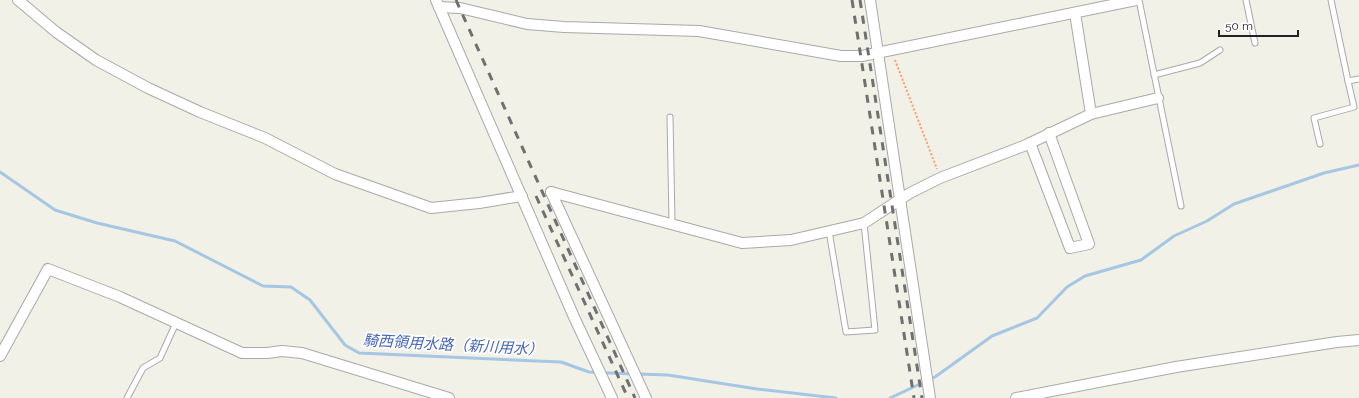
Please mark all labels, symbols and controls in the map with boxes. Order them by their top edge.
scale bar [1219,12,1298,38]
text: 50 m [1225,19,1253,33]
water label: 騎西領用水路（新川用水） [363,331,543,359]

